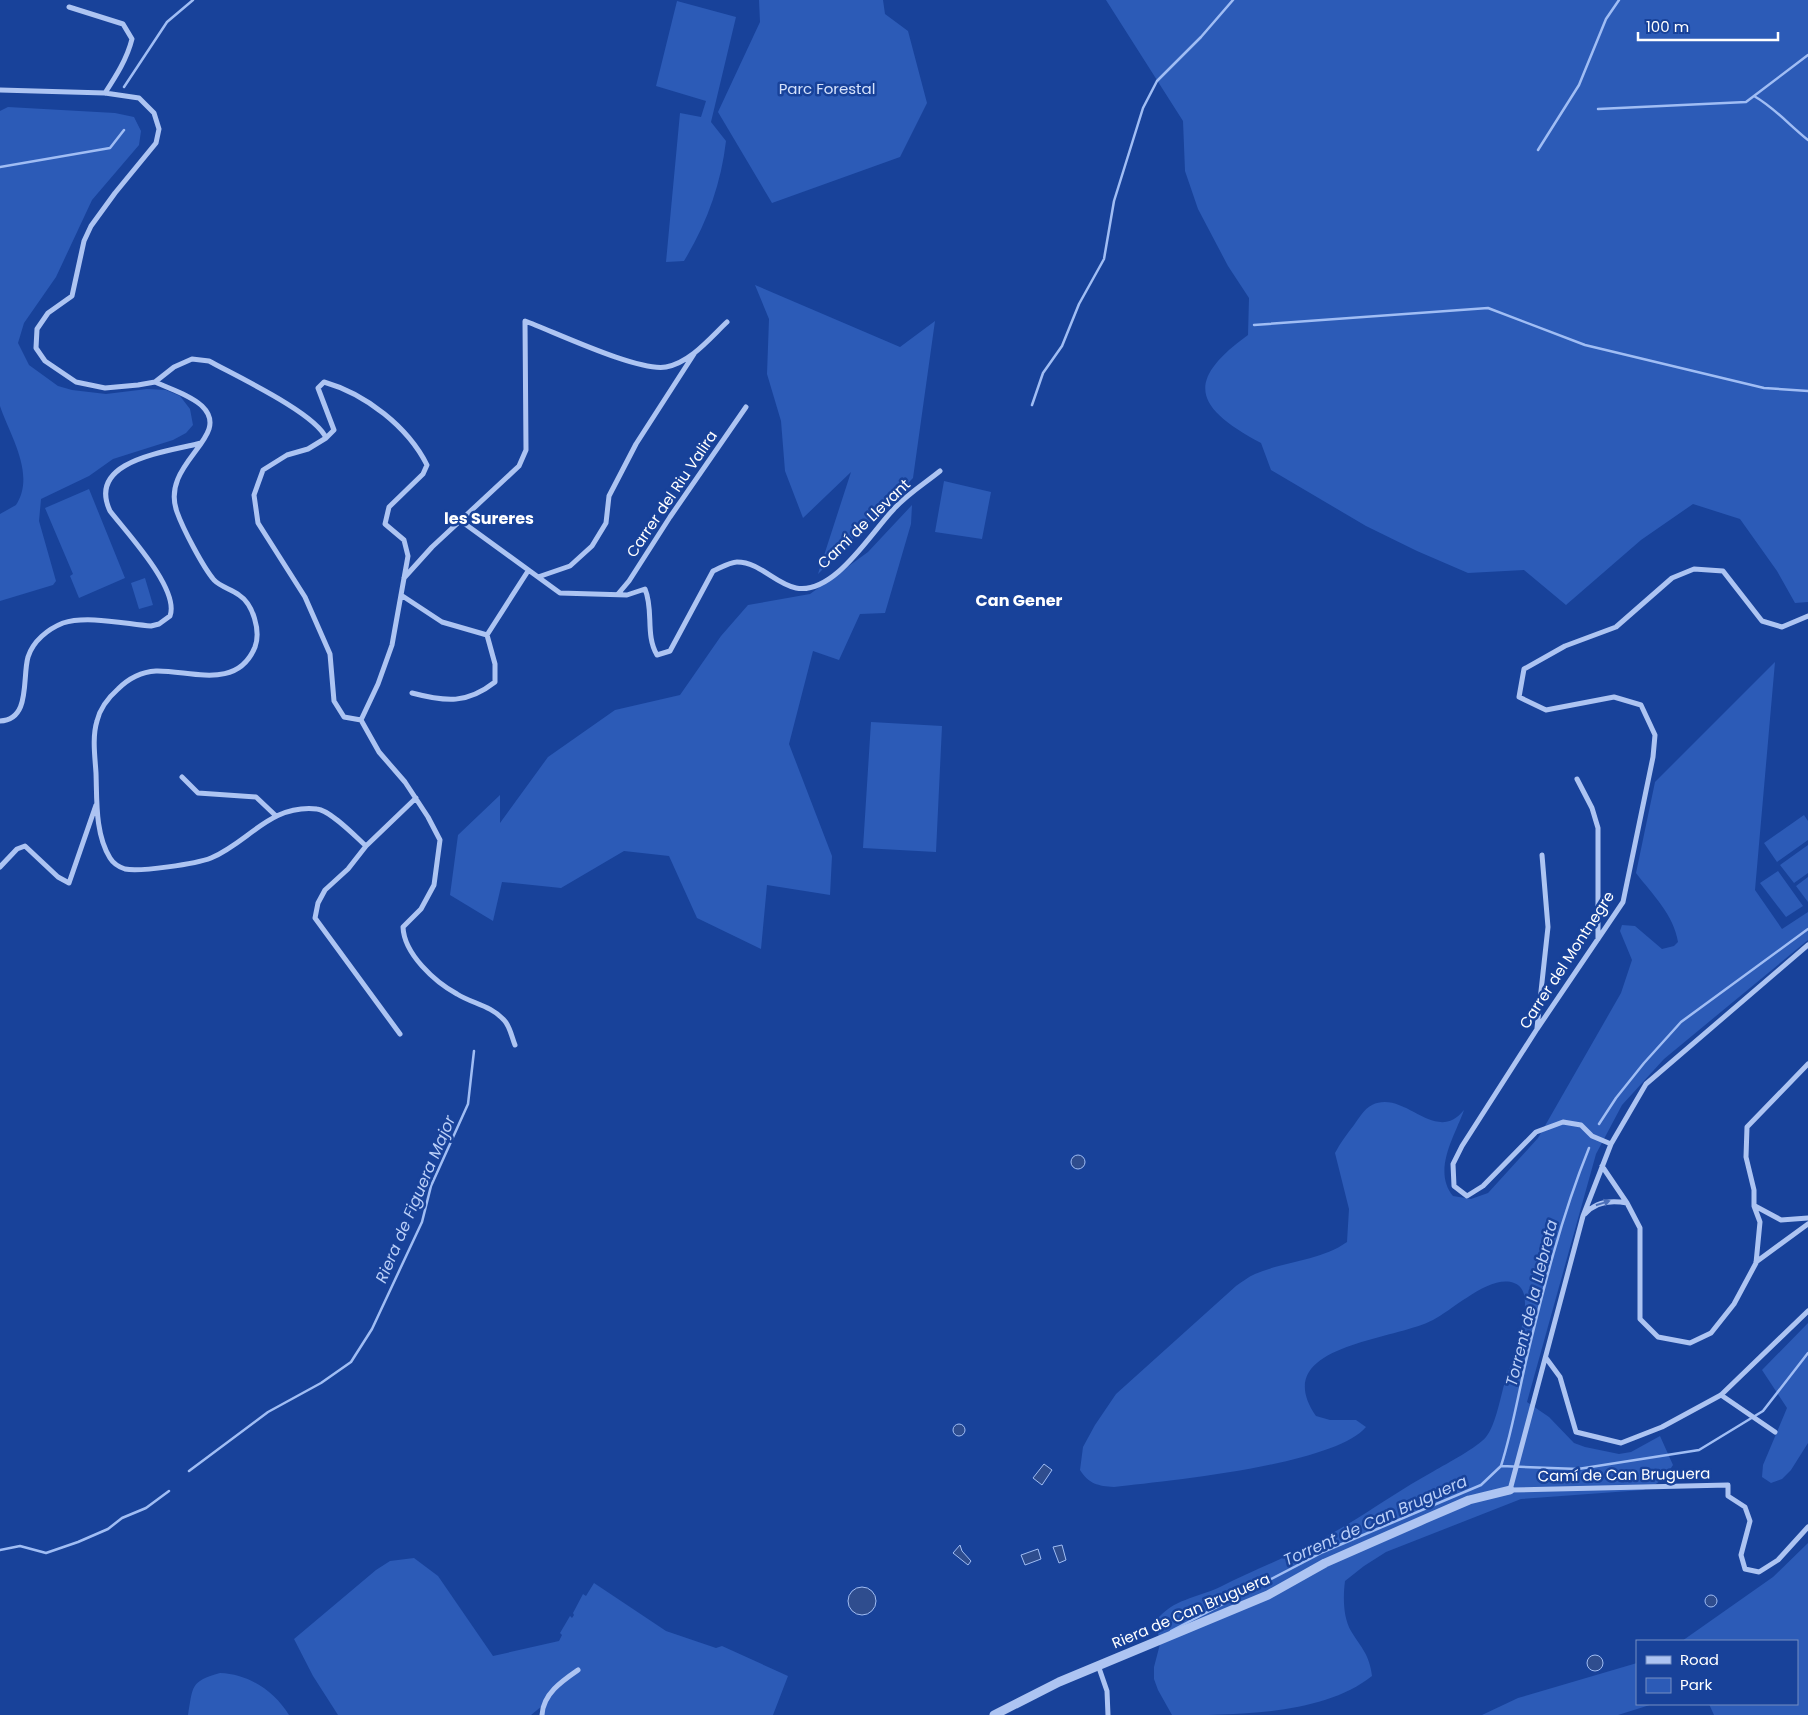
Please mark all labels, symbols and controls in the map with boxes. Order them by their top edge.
scale bar [1638,10,1778,42]
text: 100 m [1646,16,1689,37]
park label: Parc Forestal [779,78,875,99]
street label: Carrer del Riu Valira [621,426,722,561]
street label: Camí de Llevant [813,474,915,573]
district label: les Sureres [444,507,534,530]
district label: Can Gener [976,589,1063,612]
street label: Carrer del Montnegre [1514,887,1619,1033]
water label: Riera de Figuera Major [370,1111,462,1287]
one-way arrow [1596,1199,1611,1207]
water label: Torrent de la Llebreta [1500,1217,1563,1389]
street label: Camí de Can Bruguera [1537,1462,1711,1487]
water label: Torrent de Can Bruguera [1280,1469,1471,1571]
street label: Riera de Can Bruguera [1109,1568,1273,1653]
legend [1636,1640,1798,1705]
text: Road [1680,1649,1719,1670]
text: Park [1680,1674,1712,1695]

